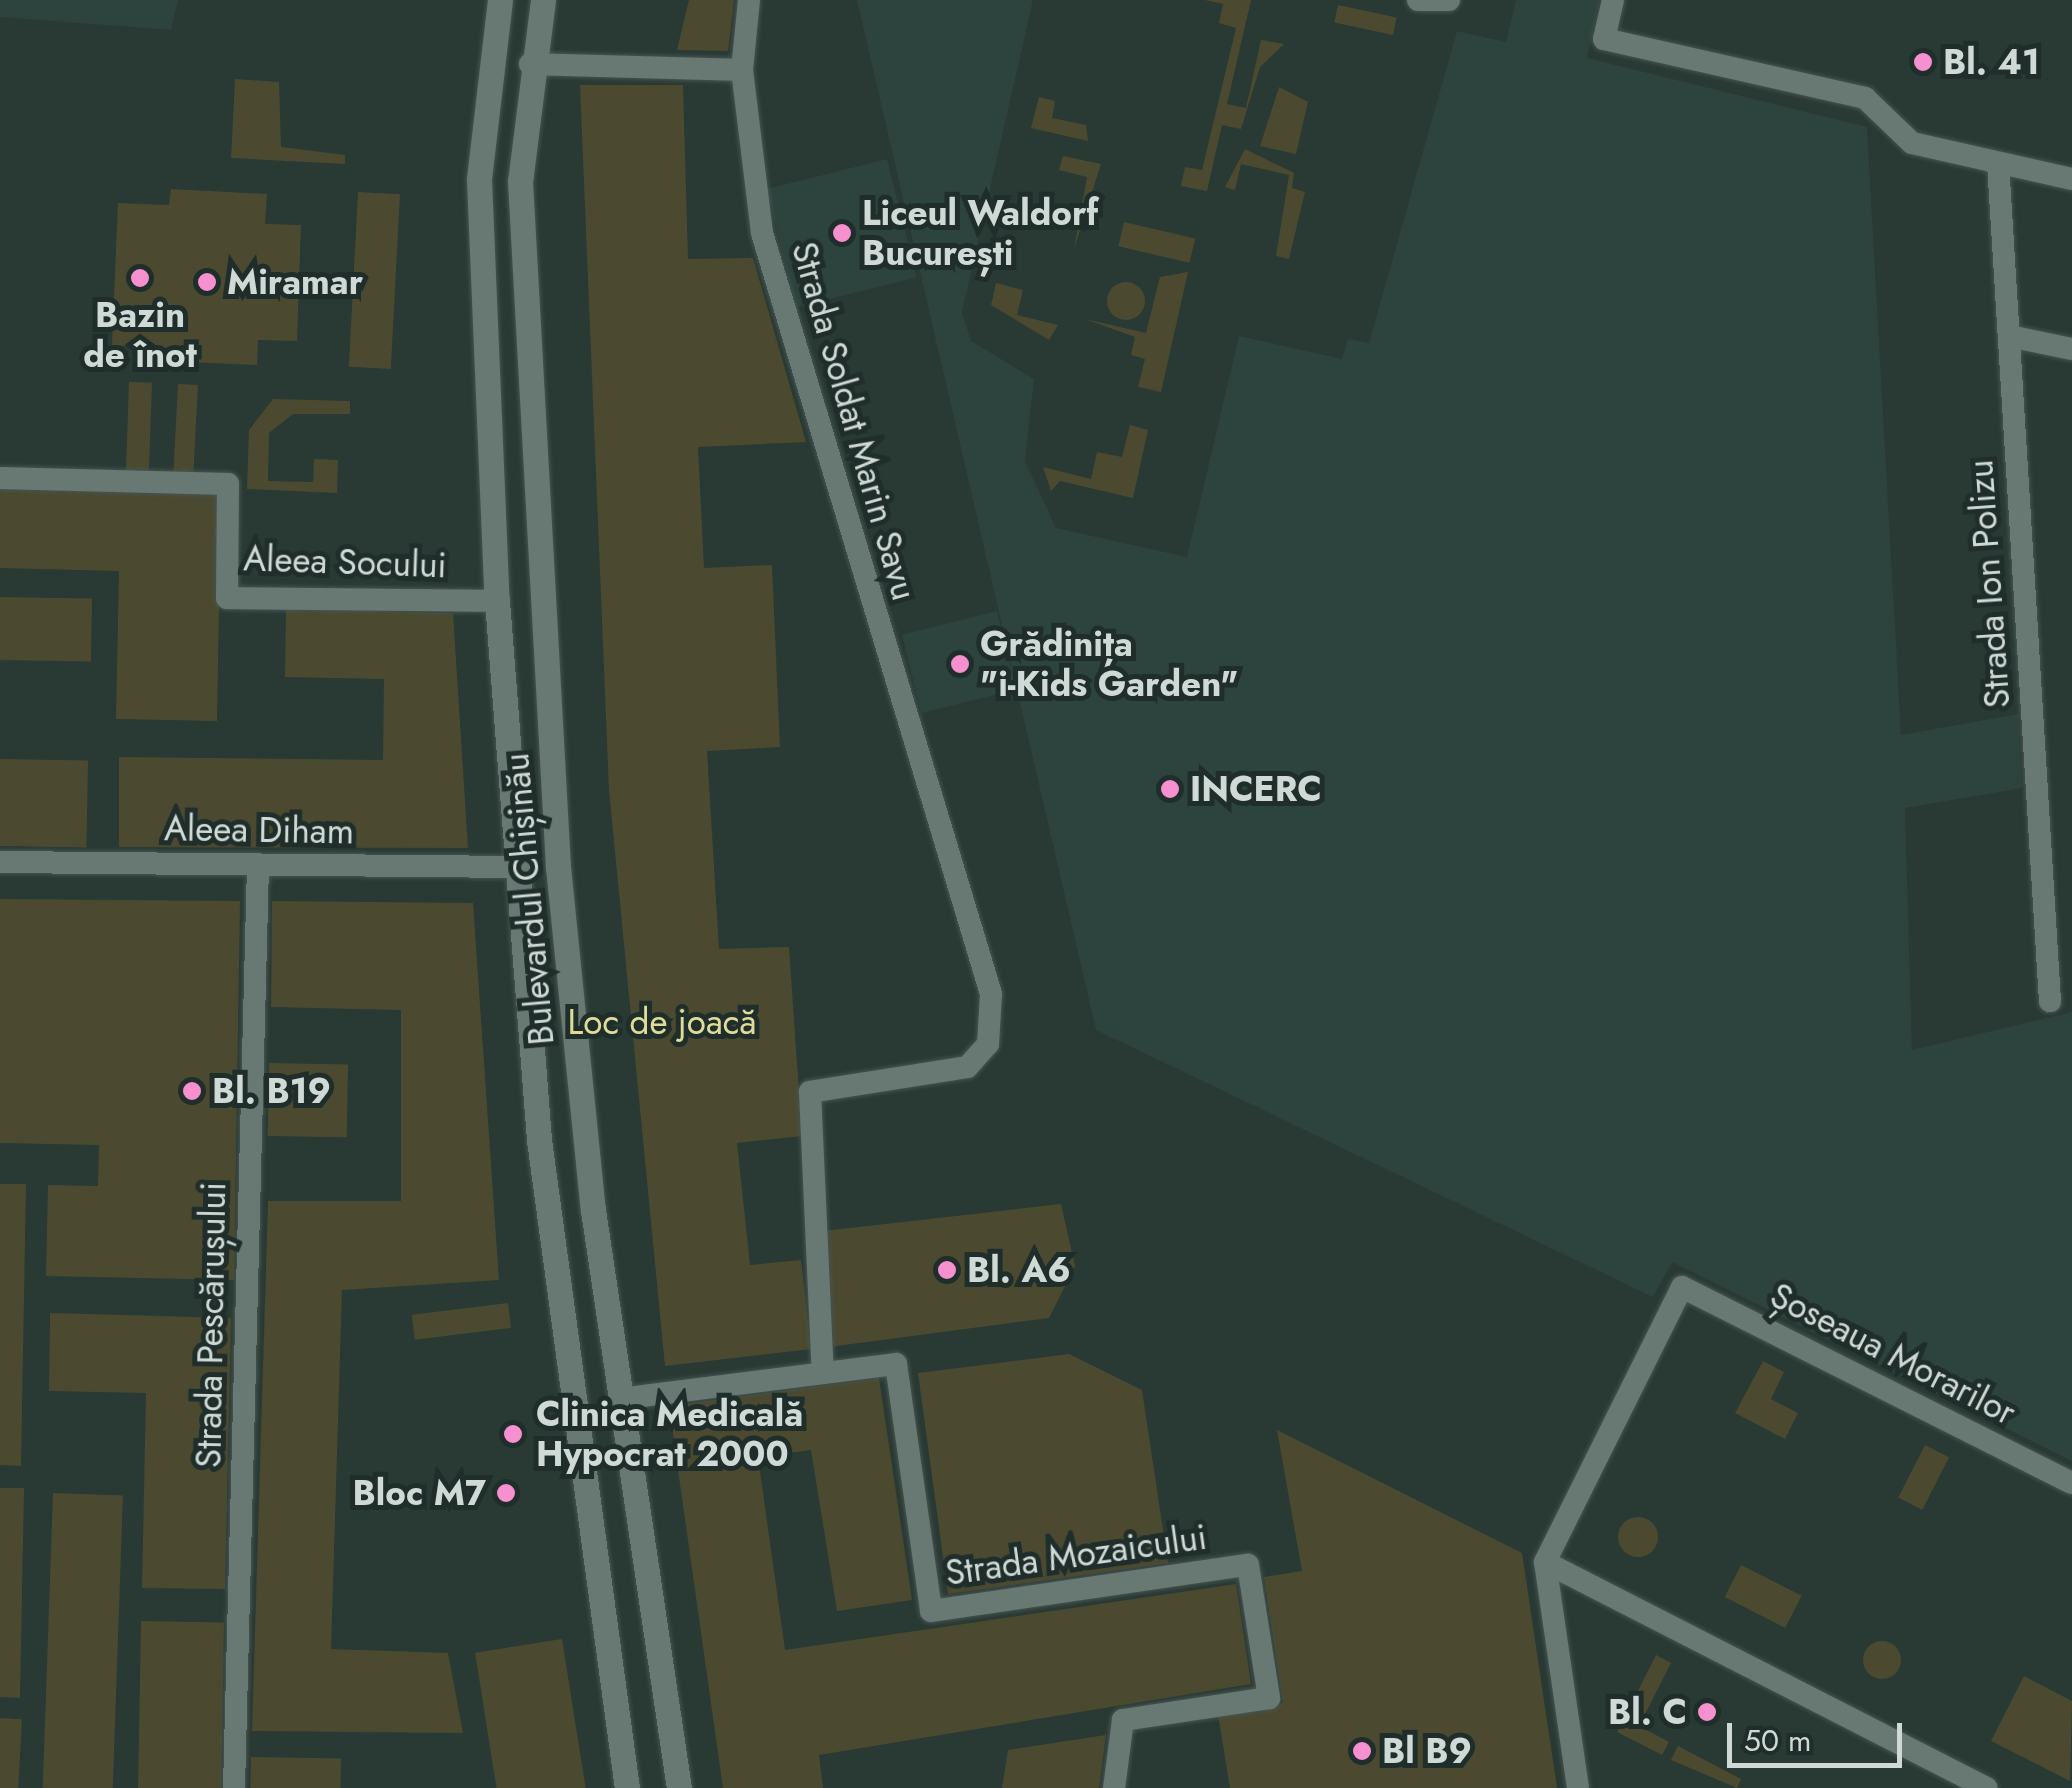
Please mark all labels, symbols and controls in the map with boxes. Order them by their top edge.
place label: Bl. 41 [1943,41,2040,83]
marker: Bl. 41 [1912,51,1934,73]
place label: Liceul Waldorf București [862,192,1098,274]
marker: Liceul Waldorf București [831,222,853,244]
street label: Strada Soldat Marin Savu [783,237,925,605]
place label: Miramar [227,261,363,303]
marker: Bazin de înot [129,267,151,289]
marker: Miramar [196,271,218,293]
place label: Bazin de înot [83,294,197,376]
street label: Strada Ion Polizu [1959,458,2019,710]
street label: Aleea Socului [243,537,447,587]
place label: Grădinița "i-Kids Garden" [980,623,1238,705]
marker: Grădinița "i-Kids Garden" [949,653,971,675]
street label: Bulevardul Chișinău [495,751,563,1047]
place label: INCERC [1190,768,1322,810]
marker: INCERC [1159,778,1181,800]
street label: Aleea Diham [164,807,354,853]
park label: Loc de joacă [568,1001,756,1043]
place label: Bl. B19 [212,1070,331,1112]
marker: Bl. B19 [181,1080,203,1102]
street label: Strada Pescărușului [188,1182,234,1468]
place label: Bl. A6 [967,1249,1071,1291]
marker: Bl. A6 [936,1259,958,1281]
street label: Șoseaua Morarilor [1763,1274,2023,1434]
place label: Clinica Medicală Hypocrat 2000 [536,1393,803,1475]
marker: Clinica Medicală Hypocrat 2000 [500,1421,526,1447]
place label: Bloc M7 [353,1472,486,1514]
marker: Bloc M7 [495,1482,517,1504]
street label: Strada Mozaicului [943,1516,1209,1594]
place label: Bl. C [1608,1691,1687,1733]
marker: Bl. C [1696,1701,1718,1723]
scale bar [1732,1703,1907,1765]
text: 50 m [1744,1719,1811,1762]
place label: Bl B9 [1382,1730,1472,1772]
marker: Bl B9 [1351,1740,1373,1762]

